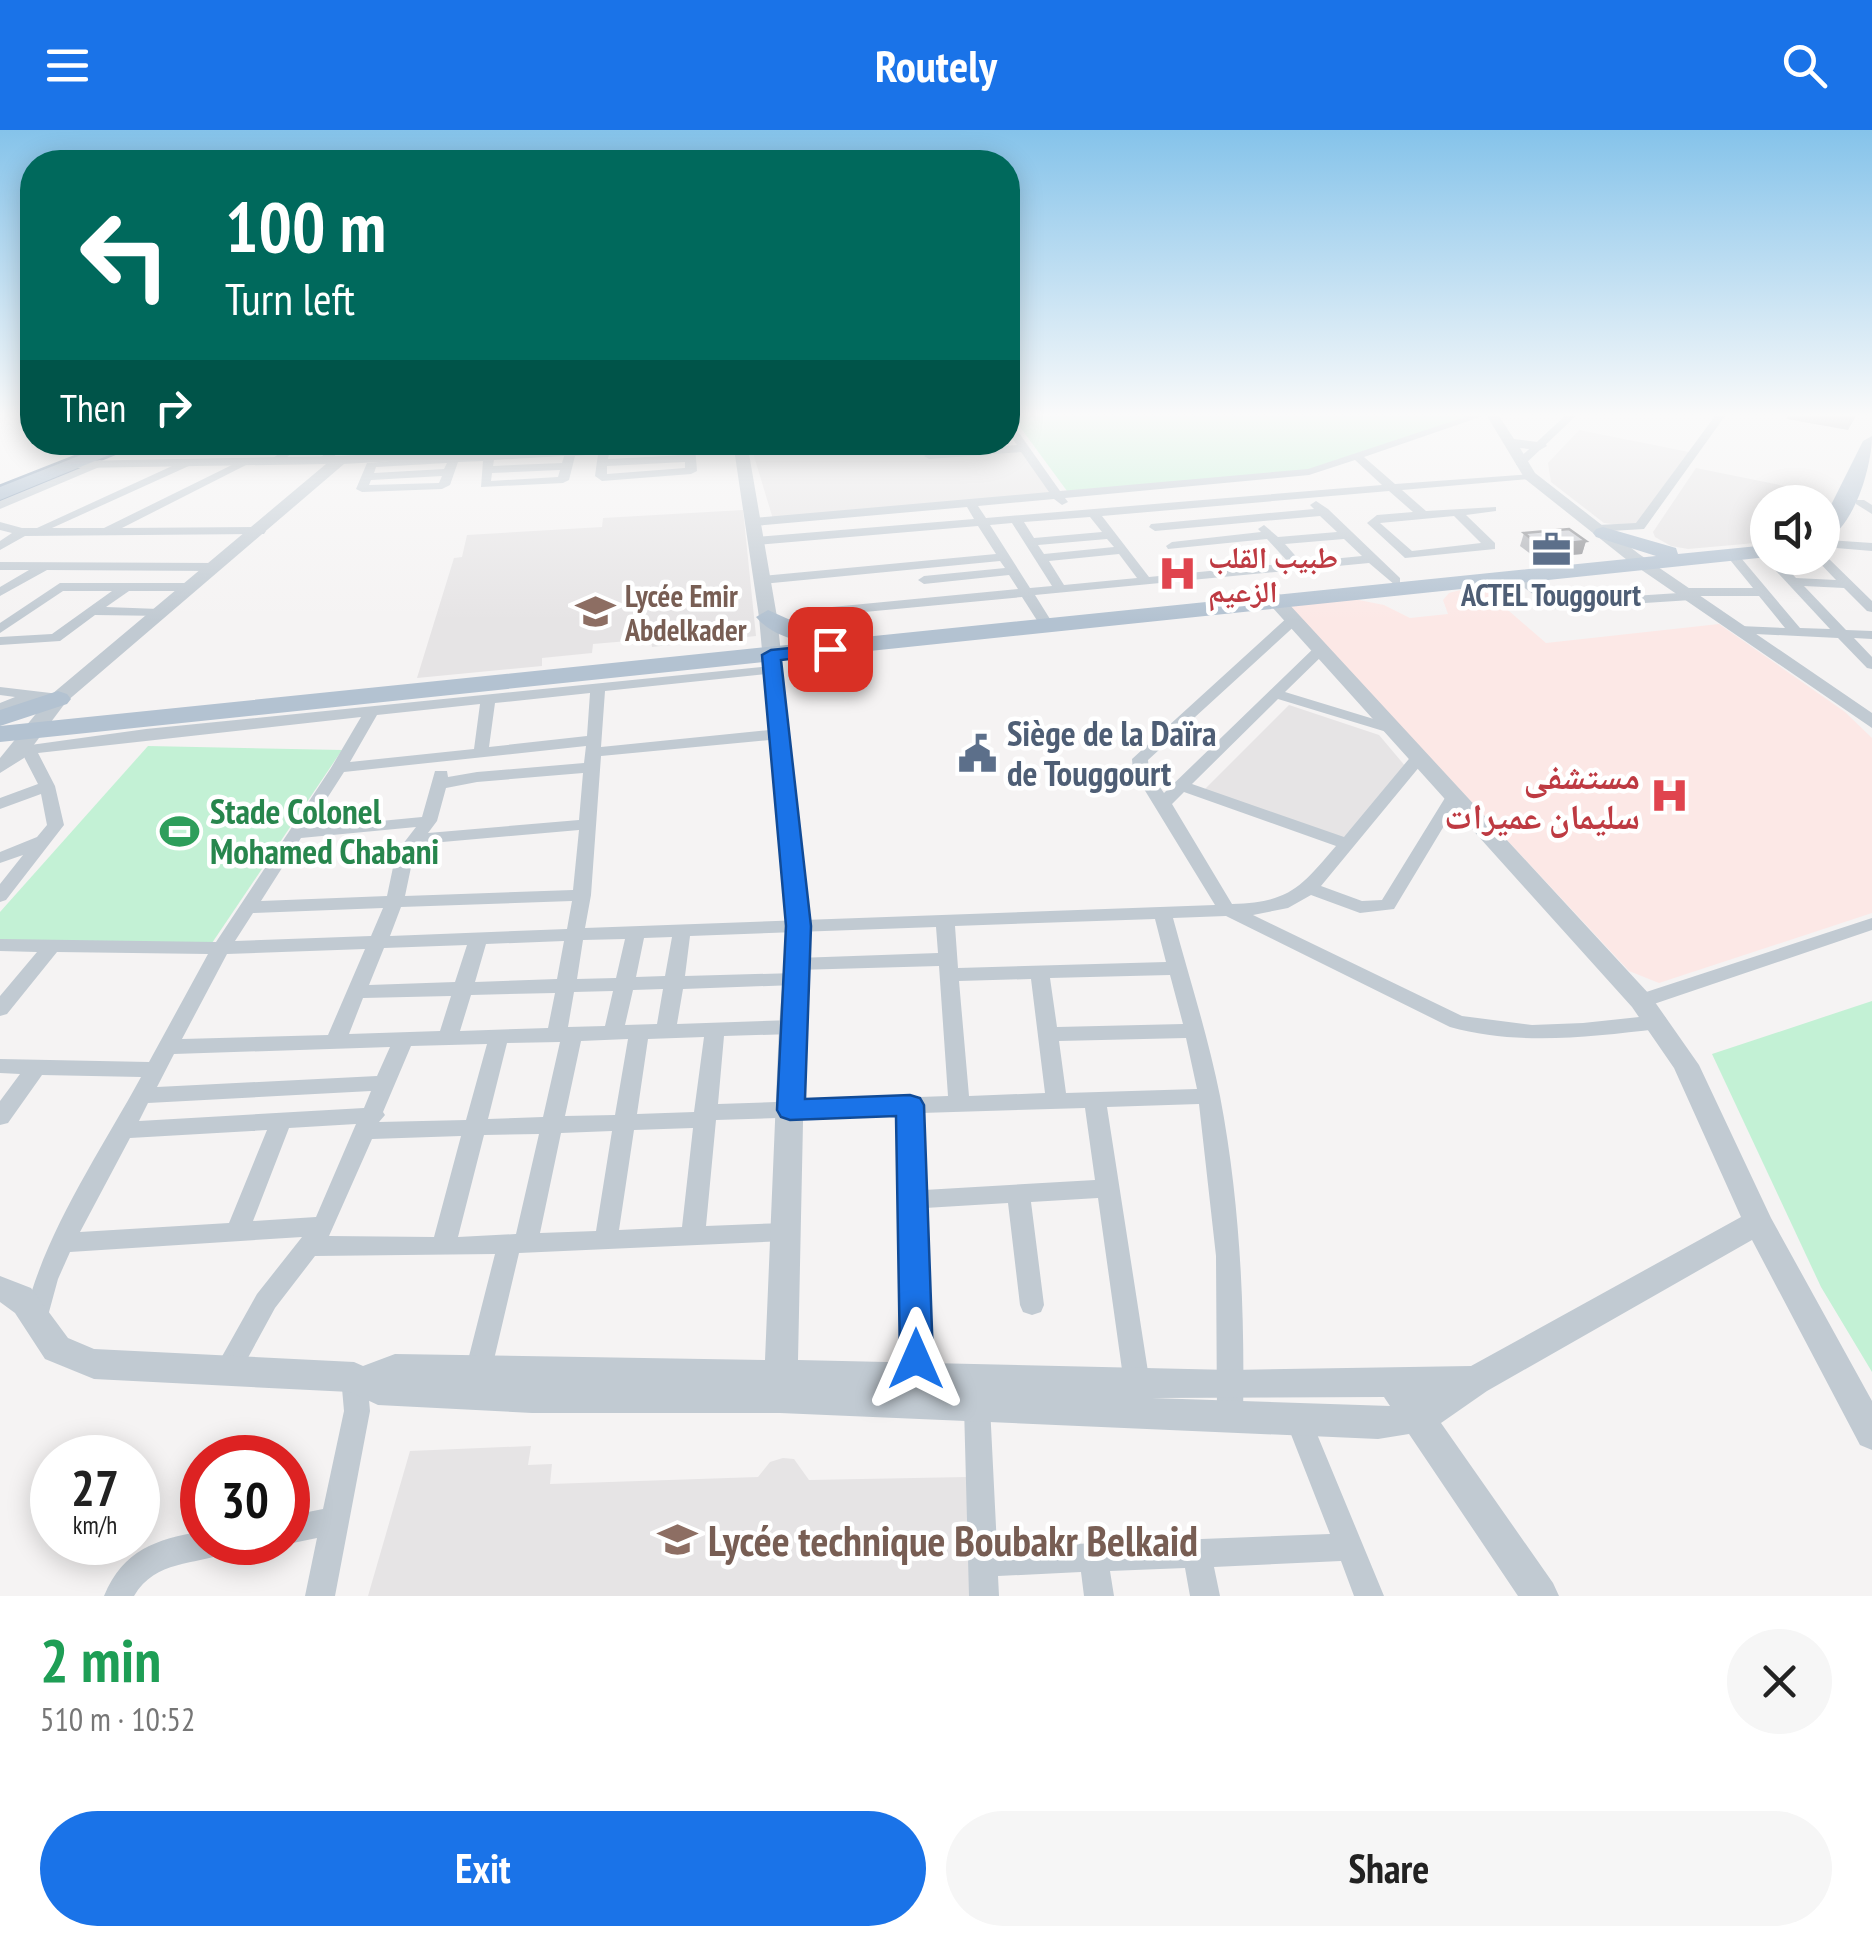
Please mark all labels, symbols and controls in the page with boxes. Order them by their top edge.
text: Routely [875,36,997,94]
icon: menu [40,38,95,93]
icon: search [1777,38,1832,93]
text: 100 m [225,181,386,271]
icon: left [60,190,190,320]
text: Turn left [225,269,355,327]
icon: right [146,380,201,435]
text: Then [60,383,126,432]
map controls [1750,485,1840,575]
button: sound [1750,485,1840,575]
office icon: ACTEL Touggourt [1530,529,1572,571]
place label: طبيب القلب الزعيم [1208,537,1338,612]
hospital icon: طبيب القلب الزعيم [1157,552,1199,594]
place label: ACTEL Touggourt [1460,575,1641,614]
place label: Lycée Emir Abdelkader [624,576,747,649]
school or university icon: Lycée Emir Abdelkader [574,591,616,633]
pin [788,607,873,692]
icon: arrive [803,622,858,677]
place label: Siège de la Daïra de Touggourt [1007,710,1217,796]
public building icon: Siège de la Daïra de Touggourt [956,732,998,774]
place label: مستشفى سليمان عميرات [1444,753,1640,839]
hospital icon: مستشفى سليمان عميرات [1649,775,1691,817]
place label: Stade Colonel Mohamed Chabani [210,788,439,874]
sports icon: Stade Colonel Mohamed Chabani [159,810,201,852]
position arrow [864,1307,968,1411]
speed limit sign: 30 [180,1435,310,1565]
text: 27 [71,1455,119,1520]
text: km/h [73,1509,117,1541]
place label: Lycée technique Boubakr Belkaid [708,1513,1198,1568]
school or university icon: Lycée technique Boubakr Belkaid [657,1519,699,1561]
text: 2 min [40,1621,161,1699]
button: close [1727,1629,1832,1734]
text: 510 m · 10:52 [40,1698,195,1740]
button: Exit [40,1811,926,1926]
button: Share [946,1811,1832,1926]

